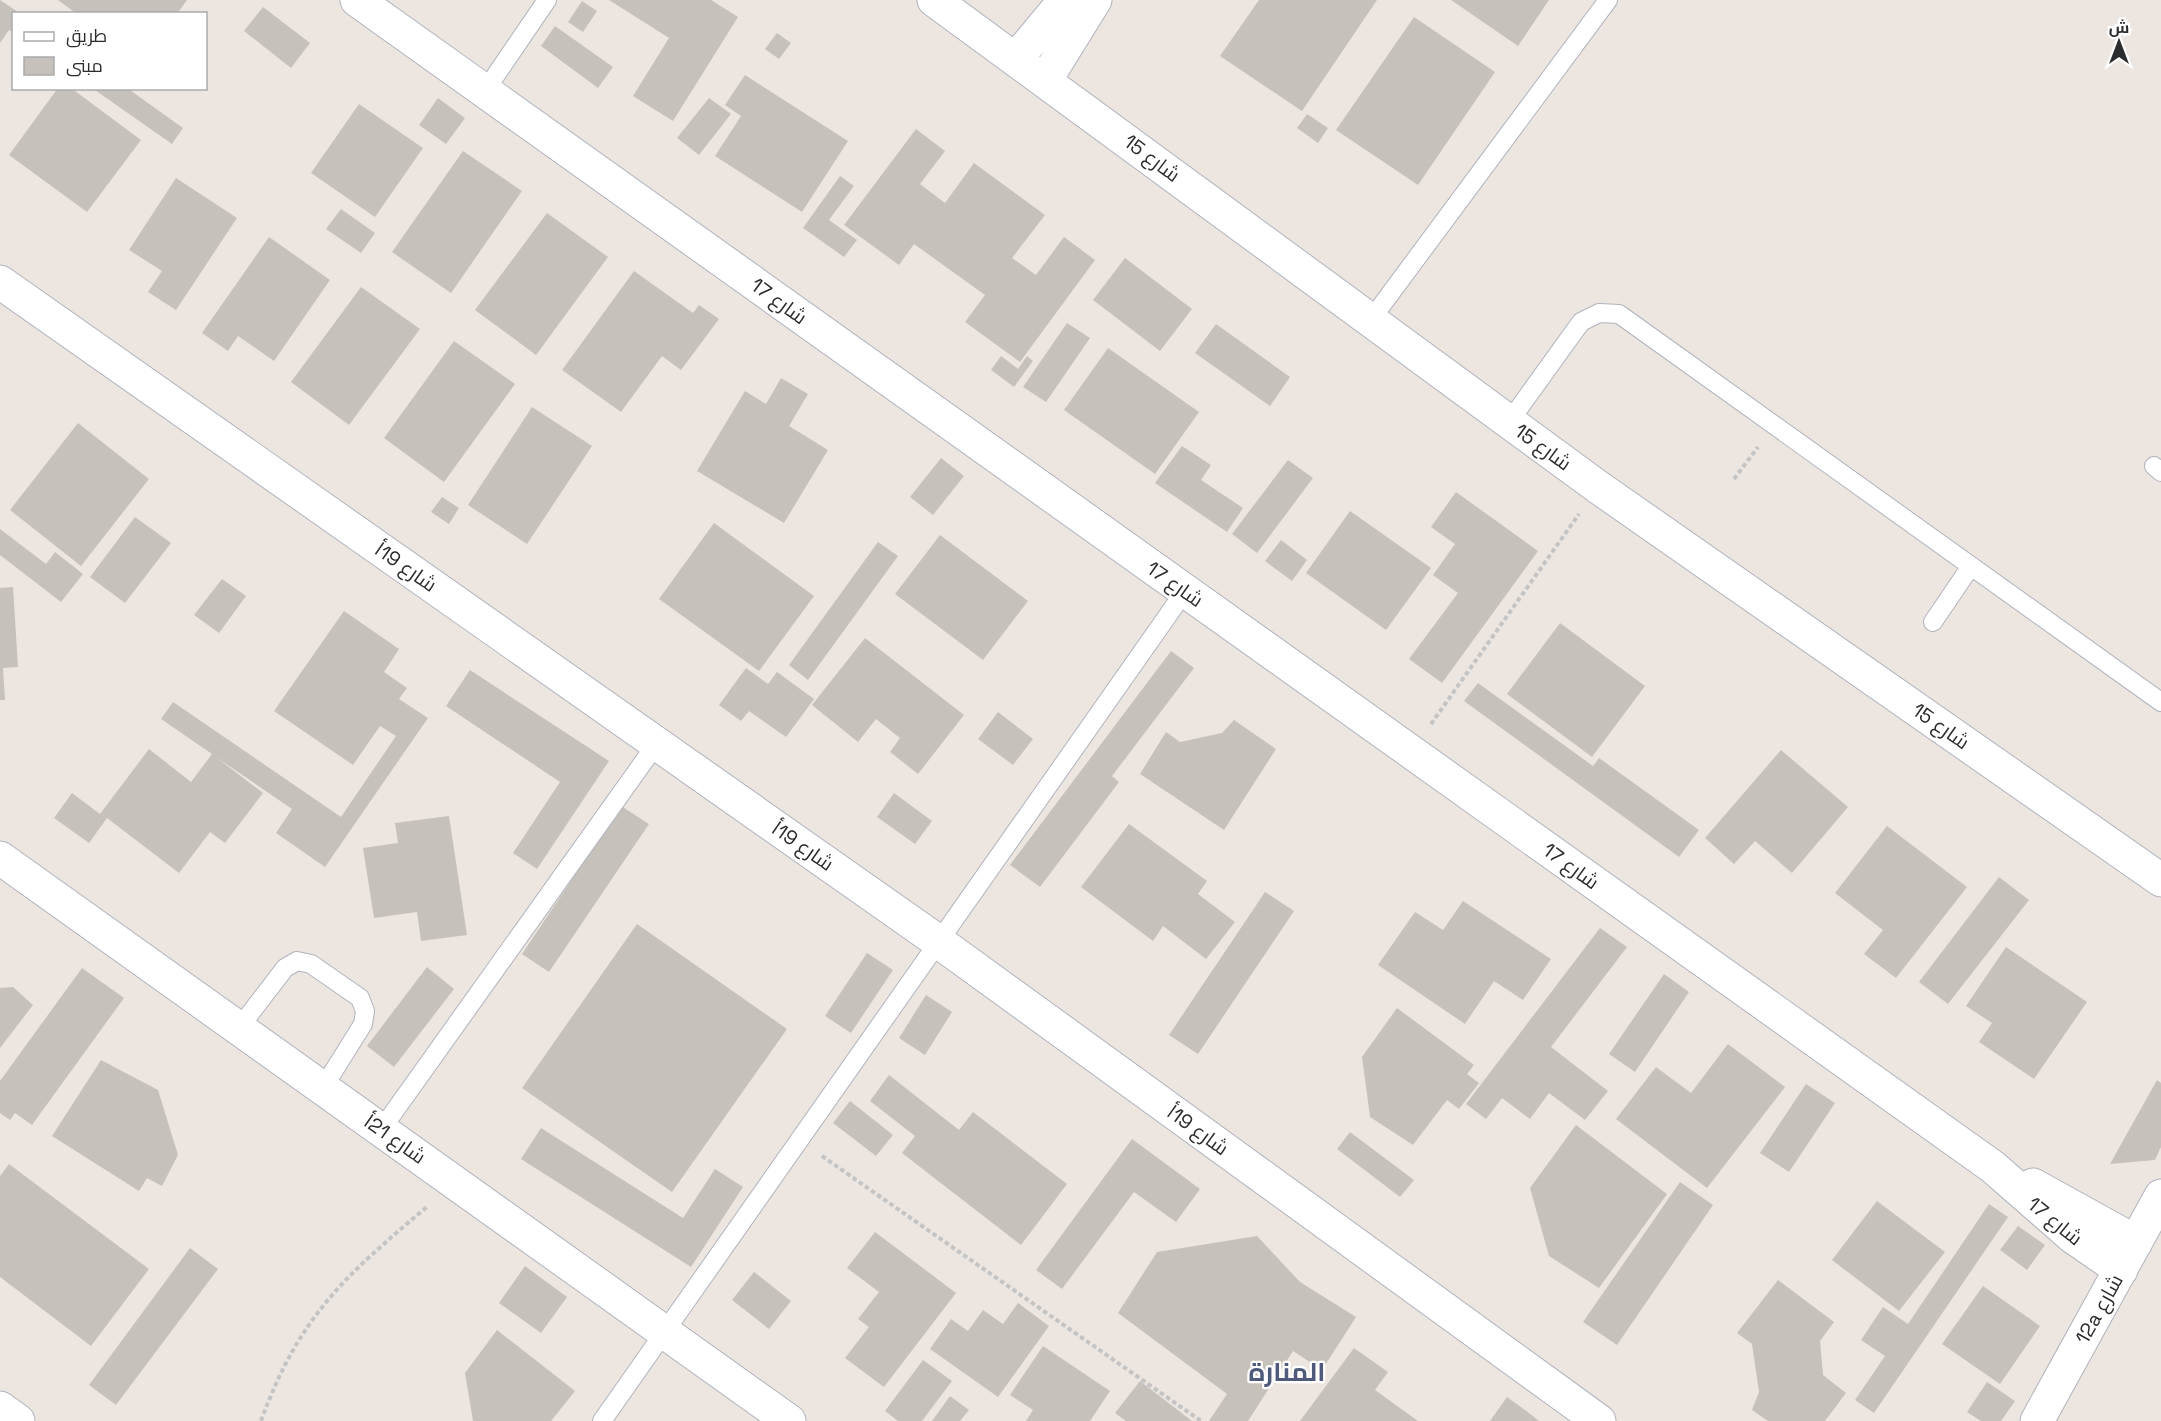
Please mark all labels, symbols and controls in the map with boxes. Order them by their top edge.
legend [12,12,207,90]
north arrow [2089,12,2149,72]
text: ش [2109,17,2129,38]
text: طريق [66,24,107,48]
text: مبنى [66,54,103,77]
street label: شارع 15 [1118,128,1185,189]
street label: شارع 17 [745,272,812,331]
street label: شارع 15 [1509,418,1577,477]
street label: شارع 19أ [369,536,442,599]
street label: شارع 17 [1141,555,1208,614]
street label: شارع 15 [1907,697,1975,756]
street label: شارع 19أ [766,815,839,878]
street label: شارع 17 [1537,837,1604,896]
street label: شارع 19أ [1161,1099,1234,1162]
street label: شارع 21أ [358,1108,431,1170]
street label: شارع 17 [2022,1191,2088,1252]
street label: 12a شارع [2069,1270,2130,1349]
district label: المنارة [1249,1355,1325,1389]

